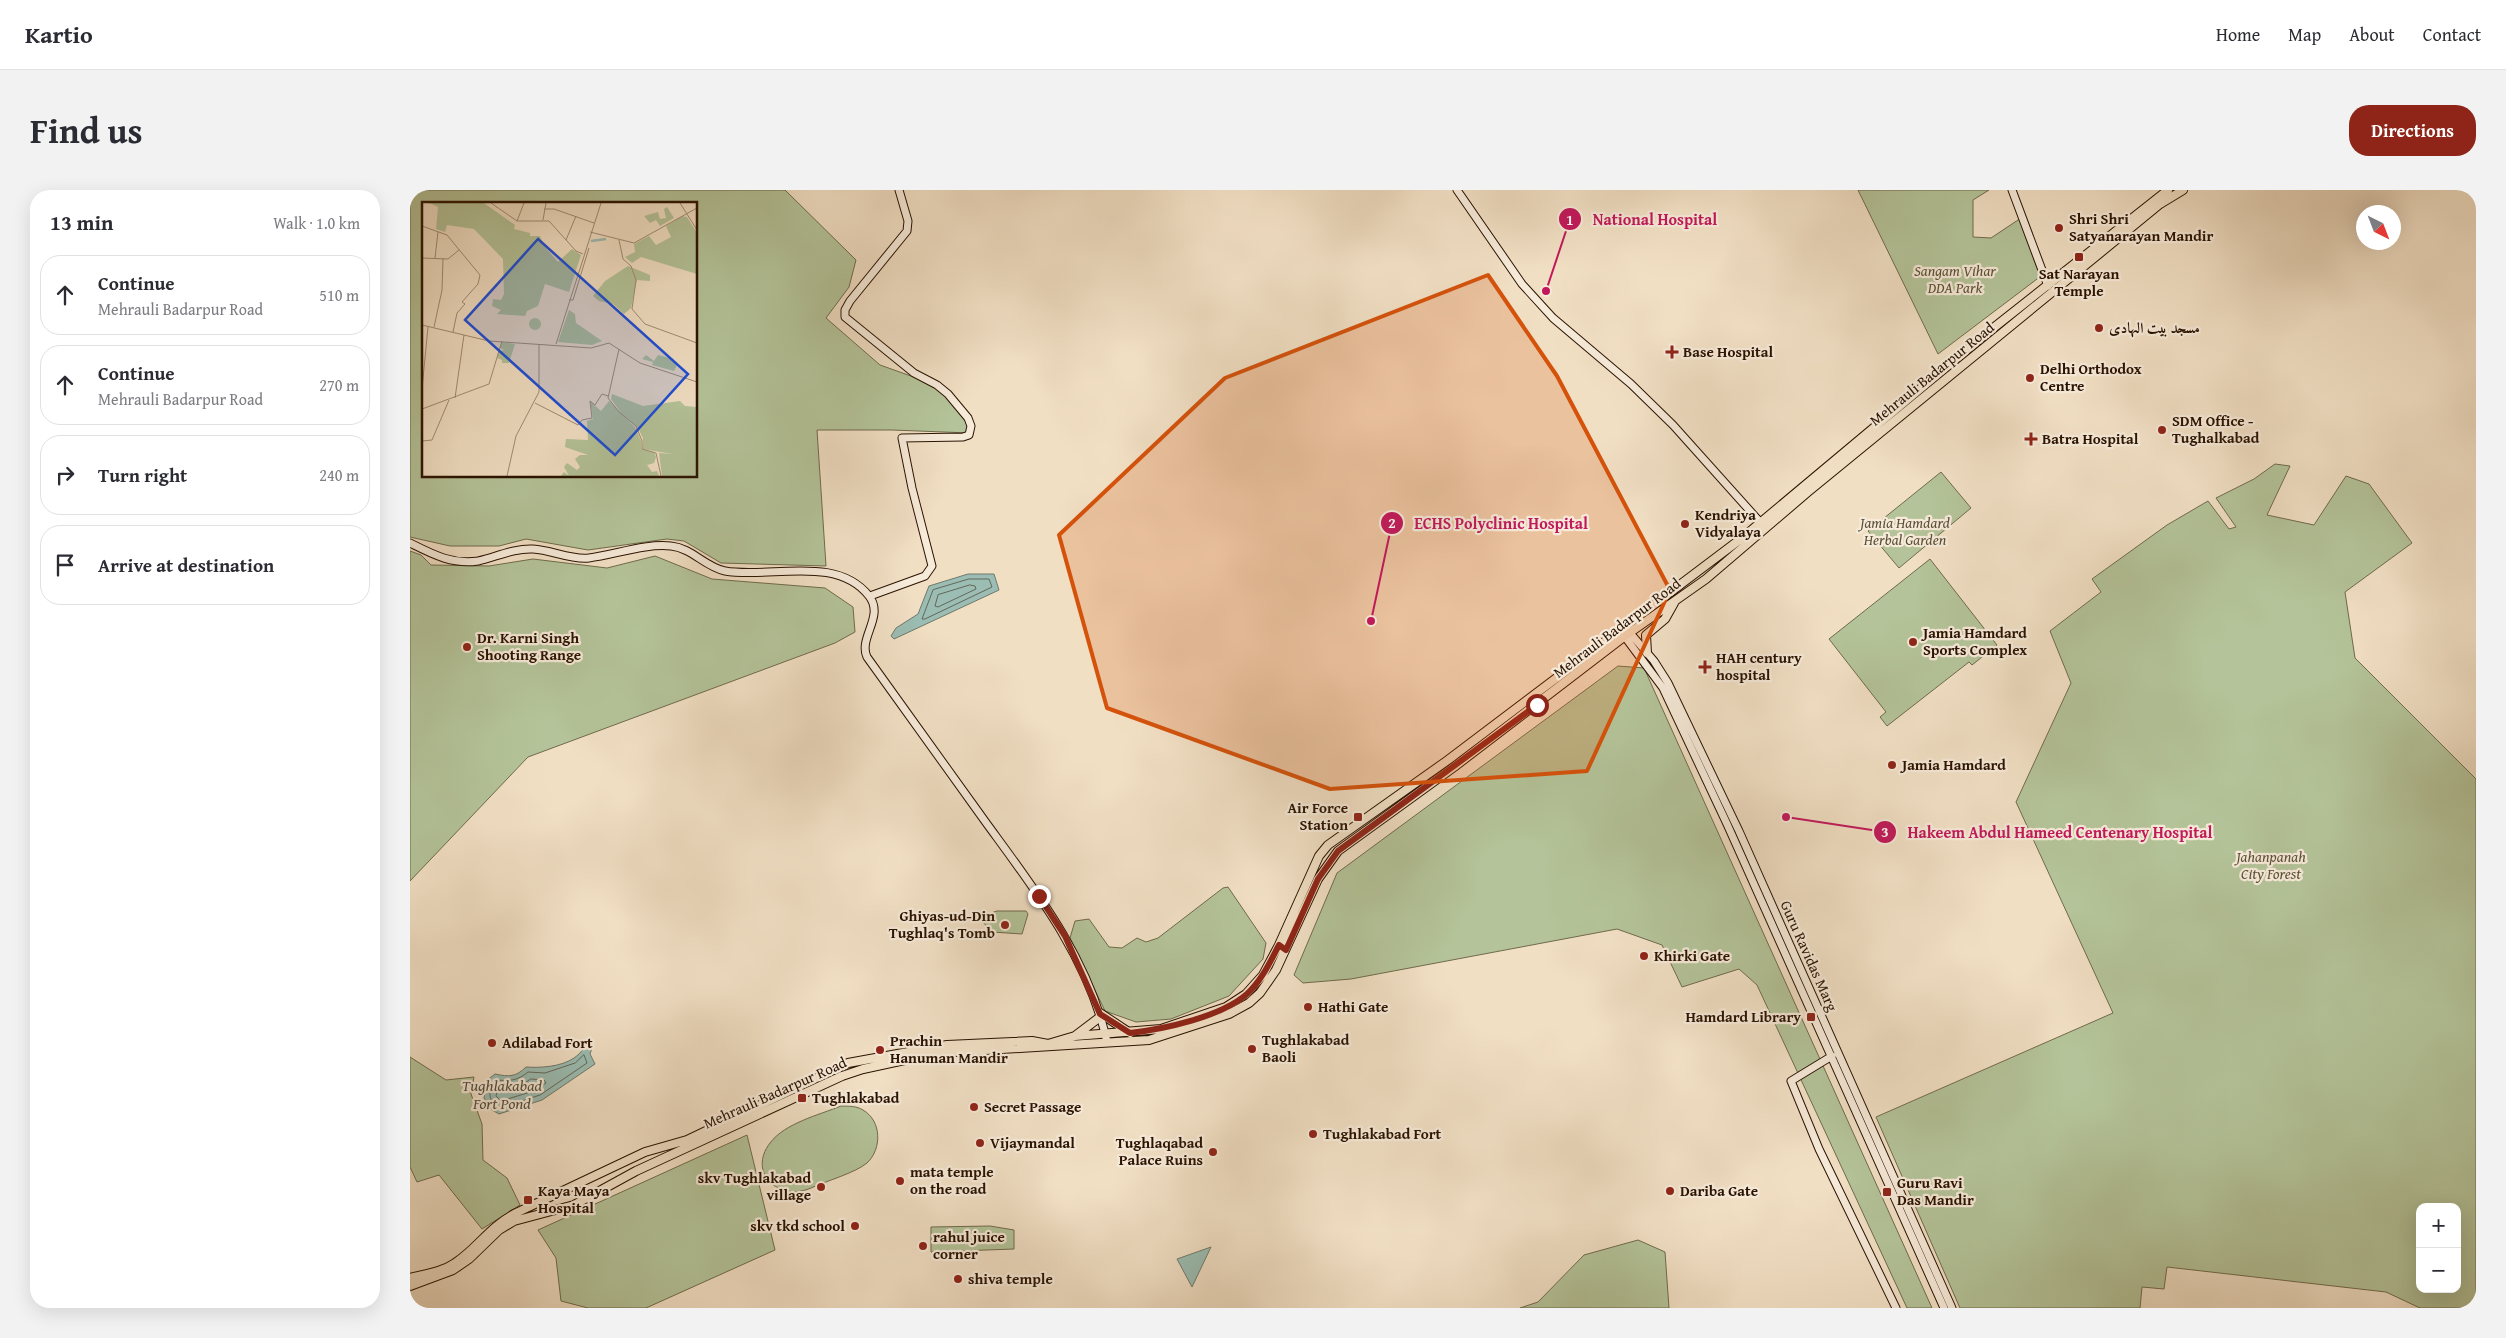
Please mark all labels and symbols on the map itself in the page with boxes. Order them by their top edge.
inset map [422,202,698,478]
callout: National Hospital [1557,204,1727,235]
north arrow [2356,205,2401,250]
text: National Hospital [1593,207,1717,231]
place label: Shri Shri Satyanarayan Mandir [2069,208,2213,246]
text: 1 [1566,209,1574,230]
marker: Shri Shri Satyanarayan Mandir [2053,222,2065,234]
marker: Sat Narayan Temple [2073,251,2085,263]
park label: Sangam Vihar DDA Park [1914,260,1996,298]
place label: Sat Narayan Temple [2039,263,2119,301]
street label: Mehrauli Badarpur Road [1865,317,1998,430]
place label: مسجد بیت الہادی [2109,317,2200,338]
marker: مسجد بیت الہادی [2093,322,2105,334]
place label: Base Hospital [1683,341,1773,362]
marker: Base Hospital [1665,345,1679,359]
place label: Delhi Orthodox Centre [2040,358,2142,396]
marker: Delhi Orthodox Centre [2024,372,2036,384]
place label: SDM Office - Tughalkabad [2172,410,2260,448]
marker: SDM Office - Tughalkabad [2156,424,2168,436]
place label: Batra Hospital [2042,428,2139,449]
marker: Batra Hospital [2024,432,2038,446]
place label: Kendriya Vidyalaya [1695,504,1761,542]
callout: ECHS Polyclinic Hospital [1379,508,1598,539]
text: ECHS Polyclinic Hospital [1414,511,1588,535]
text: 2 [1388,512,1396,533]
park label: Jamia Hamdard Herbal Garden [1857,512,1950,550]
marker: Kendriya Vidyalaya [1679,518,1691,530]
street label: Mehrauli Badarpur Road [1549,573,1685,683]
place label: Jamia Hamdard Sports Complex [1920,622,2027,660]
place label: Dr. Karni Singh Shooting Range [477,627,581,665]
marker: Jamia Hamdard Sports Complex [1907,636,1919,648]
marker: Dr. Karni Singh Shooting Range [461,641,473,653]
place label: HAH century hospital [1716,647,1802,685]
marker: HAH century hospital [1698,660,1712,674]
route start [1526,694,1549,717]
place label: Jamia Hamdard [1899,754,2006,775]
marker: Jamia Hamdard [1886,759,1898,771]
place label: Air Force Station [1287,797,1348,835]
marker: Air Force Station [1352,811,1364,823]
callout: Hakeem Abdul Hameed Centenary Hospital [1873,817,2223,848]
text: Hakeem Abdul Hameed Centenary Hospital [1907,820,2213,844]
text: 3 [1881,821,1889,842]
park label: Jahanpanah City Forest [2233,846,2306,884]
route end [1028,885,1051,908]
street label: Guru Ravidas Marg [1776,897,1843,1015]
place label: Ghiyas-ud-Din Tughlaq's Tomb [889,905,995,943]
marker: Ghiyas-ud-Din Tughlaq's Tomb [999,919,1011,931]
place label: Khirki Gate [1654,945,1730,966]
marker: Khirki Gate [1638,950,1650,962]
place label: Hathi Gate [1318,996,1388,1017]
marker: Hathi Gate [1302,1001,1314,1013]
place label: Hamdard Library [1685,1006,1801,1027]
marker: Hamdard Library [1805,1011,1817,1023]
place label: Tughlakabad Baoli [1262,1029,1350,1067]
place label: Prachin Hanuman Mandir [890,1030,1008,1068]
place label: Adilabad Fort [502,1032,593,1053]
marker: Adilabad Fort [486,1037,498,1049]
marker: Tughlakabad Baoli [1246,1043,1258,1055]
marker: Prachin Hanuman Mandir [874,1044,886,1056]
street label: Mehrauli Badarpur Road [700,1051,850,1134]
water label: Tughlakabad Fort Pond [462,1073,543,1115]
place label: Tughlakabad [812,1087,900,1108]
marker: Tughlakabad [796,1092,808,1104]
place label: Secret Passage [984,1096,1081,1117]
marker: Secret Passage [968,1101,980,1113]
place label: Tughlakabad Fort [1323,1123,1442,1144]
marker: Tughlakabad Fort [1307,1128,1319,1140]
place label: Vijaymandal [990,1132,1075,1153]
place label: Tughlaqabad Palace Ruins [1116,1132,1203,1170]
marker: Vijaymandal [974,1137,986,1149]
marker: Tughlaqabad Palace Ruins [1207,1146,1219,1158]
place label: mata temple on the road [910,1161,994,1199]
place label: skv Tughlakabad village [698,1167,811,1205]
place label: Guru Ravi Das Mandir [1897,1172,1974,1210]
marker: mata temple on the road [894,1175,906,1187]
place label: Kaya Maya Hospital [538,1180,610,1218]
place label: Dariba Gate [1680,1180,1758,1201]
marker: skv Tughlakabad village [815,1181,827,1193]
marker: Dariba Gate [1664,1185,1676,1197]
marker: Guru Ravi Das Mandir [1881,1186,1893,1198]
marker: Kaya Maya Hospital [522,1194,534,1206]
place label: skv tkd school [750,1215,845,1236]
marker: skv tkd school [849,1220,861,1232]
place label: rahul juice corner [933,1226,1005,1264]
marker: rahul juice corner [917,1240,929,1252]
place label: shiva temple [968,1268,1053,1289]
marker: shiva temple [952,1273,964,1285]

